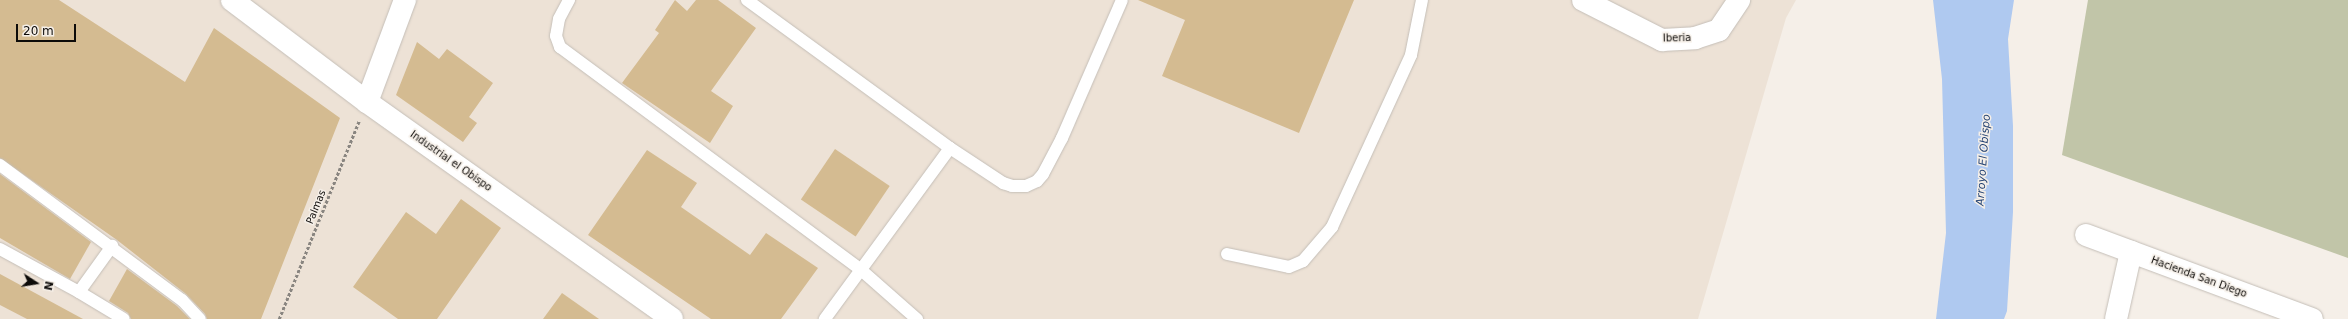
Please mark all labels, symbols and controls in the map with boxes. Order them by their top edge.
scale bar [18,16,78,42]
text: 20 m [23,24,54,38]
street label: Iberia [1663,32,1691,44]
water label: Arroyo El Obispo [1974,114,1994,206]
street label: Industrial el Obispo [408,128,494,194]
street label: Palmas [304,188,328,226]
street label: Hacienda San Diego [2149,254,2249,300]
north arrow [16,263,56,303]
text: N [41,280,56,291]

